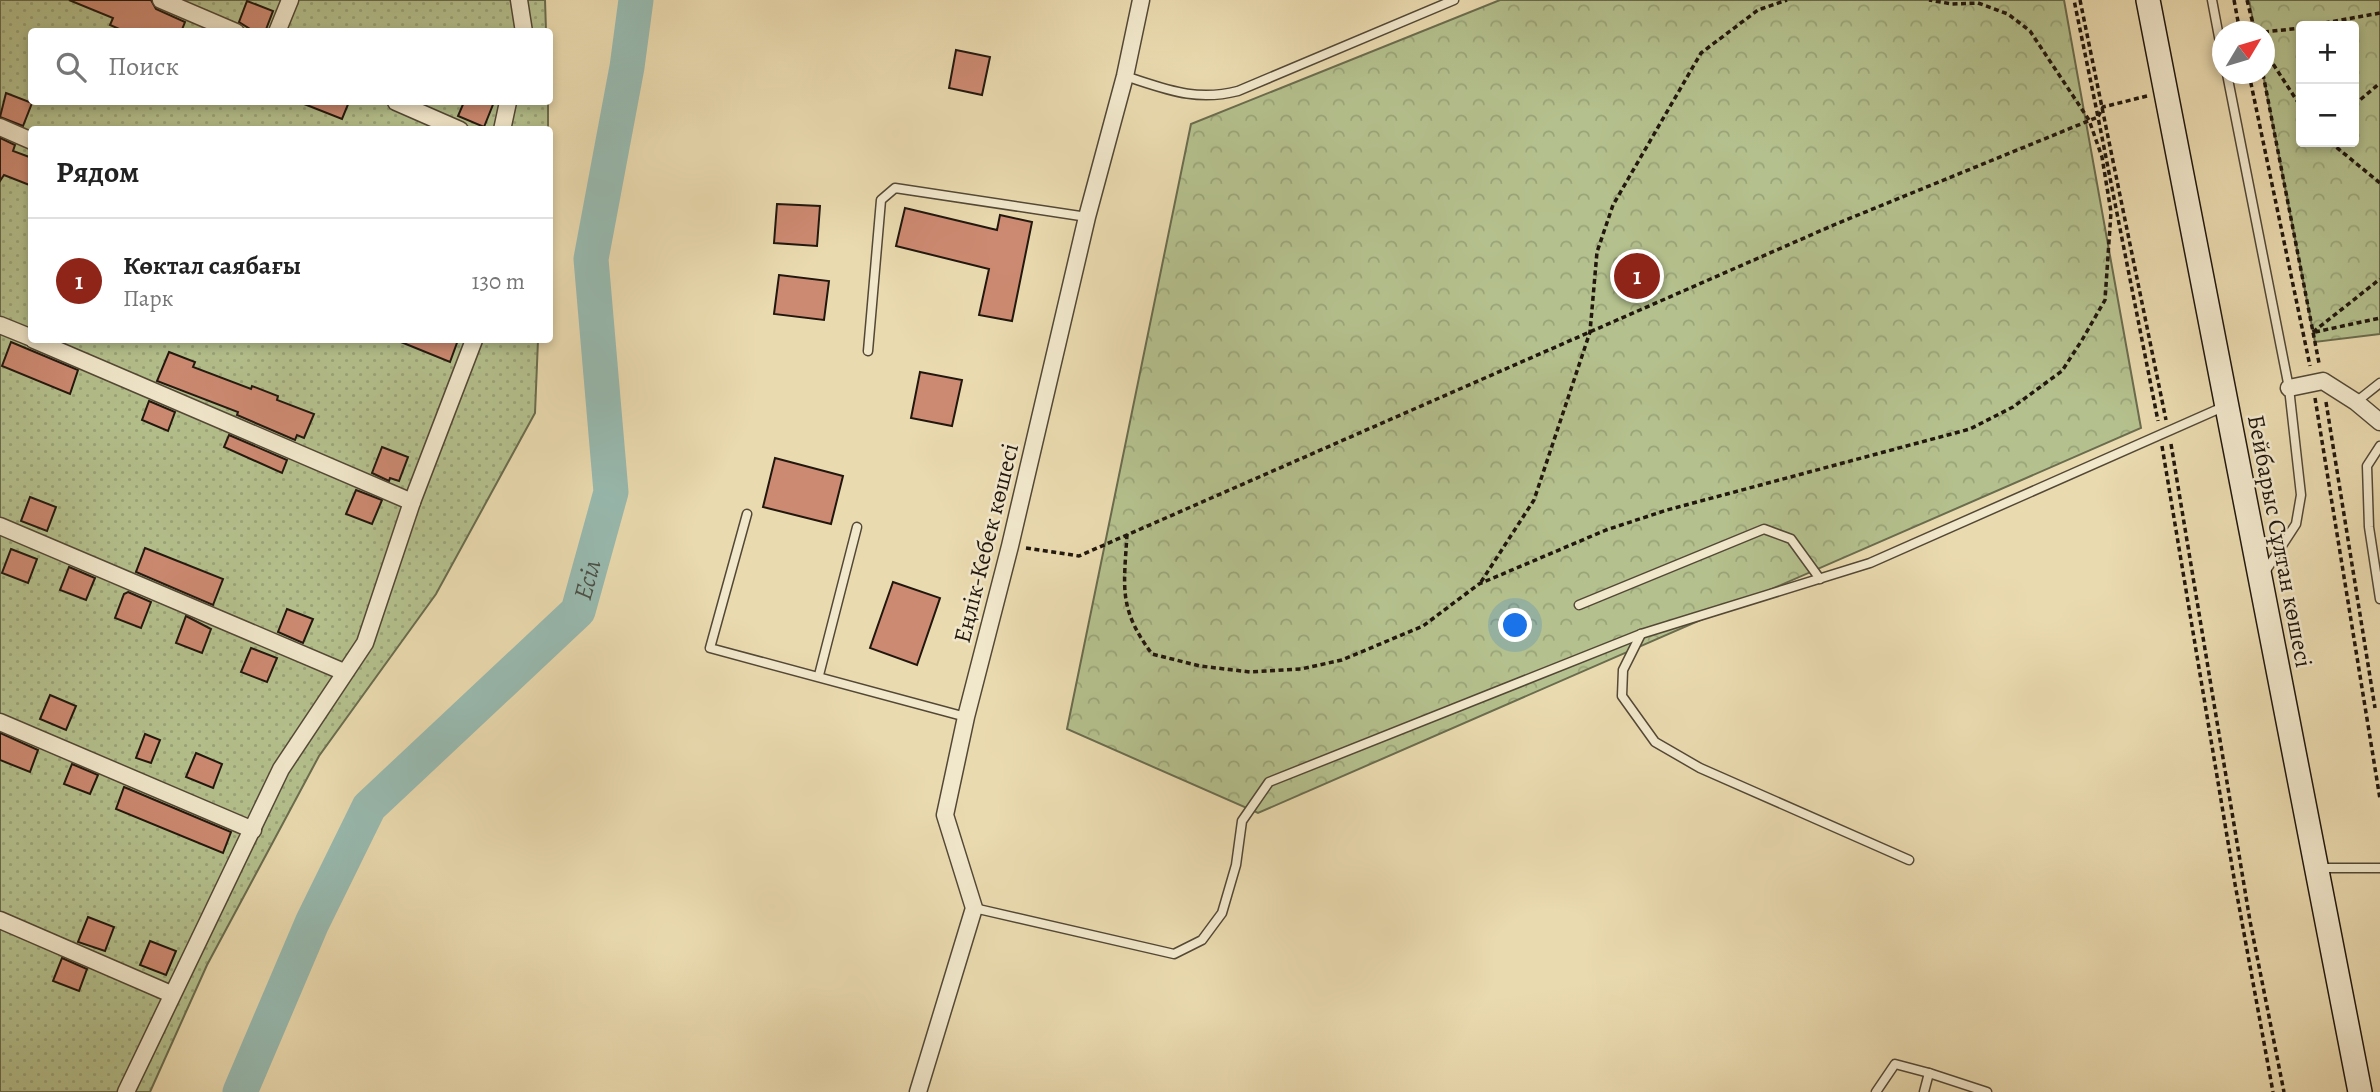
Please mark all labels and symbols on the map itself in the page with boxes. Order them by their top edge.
north arrow [2212,21,2275,84]
pin: 1 [1614,250,1660,302]
street label: Бейбарыс Сұлтан көшесі [2240,412,2320,670]
street label: Еңлік-Кебек көшесі [946,440,1026,646]
water label: Есіл [565,555,610,604]
your location [1498,608,1532,642]

